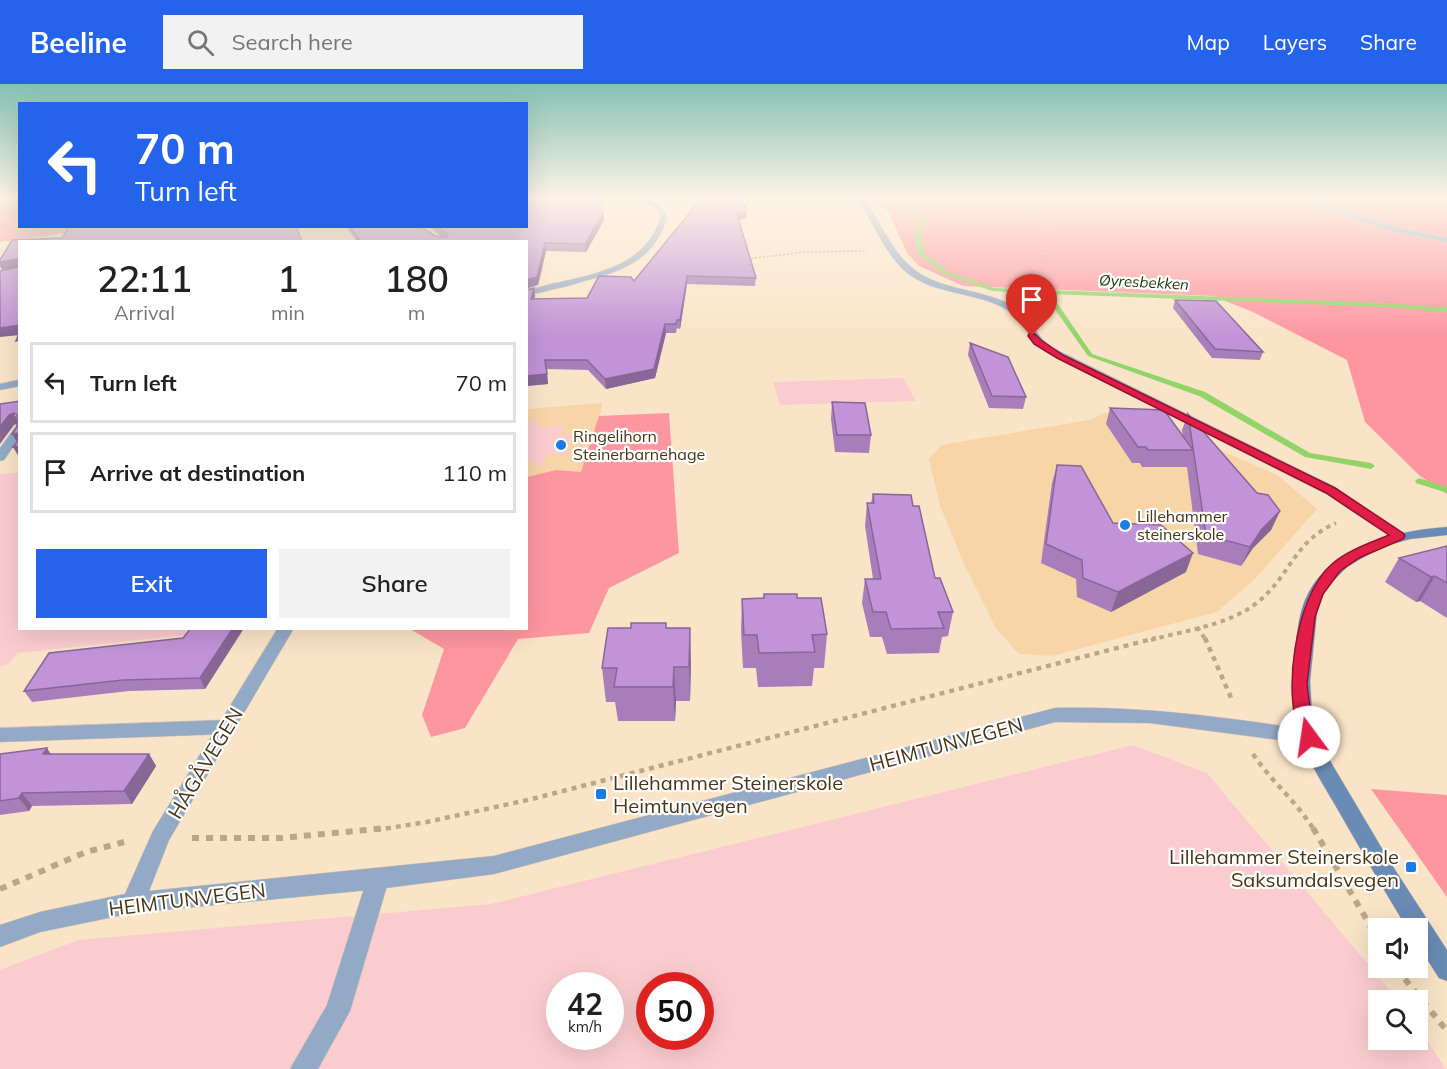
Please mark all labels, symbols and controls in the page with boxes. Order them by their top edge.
search box [163,15,583,69]
text: Beeline [30,25,127,60]
icon: search [184,26,217,59]
text: Search here [232,28,353,56]
text: Map [1187,29,1230,55]
text: Layers [1263,29,1327,55]
text: Share [1360,29,1417,55]
text: 70 m [135,122,235,175]
icon: left [36,126,114,204]
text: Turn left [135,174,237,208]
text: 22:11 [97,256,192,301]
text: 1 [277,256,299,301]
text: 180 [384,256,449,301]
water label: Øyresbekken [1099,270,1190,294]
pin [1006,274,1057,336]
icon: arrive [1015,283,1048,316]
text: Arrival [114,300,175,325]
text: min [271,300,305,325]
text: m [408,300,425,325]
icon: left [39,366,72,399]
text: Turn left [90,369,177,397]
text: 70 m [456,369,507,397]
place label: Ringelihorn Steinerbarnehage [573,426,705,464]
marker: Ringelihorn Steinerbarnehage [554,438,568,452]
icon: arrive [39,456,72,489]
text: Arrive at destination [90,459,305,487]
text: 110 m [442,459,507,487]
place label: Lillehammer steinerskole [1137,506,1228,544]
marker: Lillehammer steinerskole [1118,518,1132,532]
button: Exit [36,549,267,618]
button: Share [279,549,510,618]
street label: HÅGÅVEGEN [162,703,248,823]
position arrow [1277,705,1341,769]
street label: HEIMTUNVEGEN [866,711,1026,777]
place label: Lillehammer Steinerskole Heimtunvegen [613,770,843,818]
marker: Lillehammer Steinerskole Heimtunvegen [594,787,608,801]
place label: Lillehammer Steinerskole Saksumdalsvegen [1169,844,1399,892]
marker: Lillehammer Steinerskole Saksumdalsvegen [1404,860,1418,874]
street label: HEIMTUNVEGEN [107,877,267,921]
map controls [1368,918,1428,1050]
button: sound [1368,918,1428,978]
speed limit sign: 50 [636,972,714,1050]
text: 42 [567,985,603,1023]
button: search [1368,990,1428,1050]
text: km/h [568,1017,602,1036]

